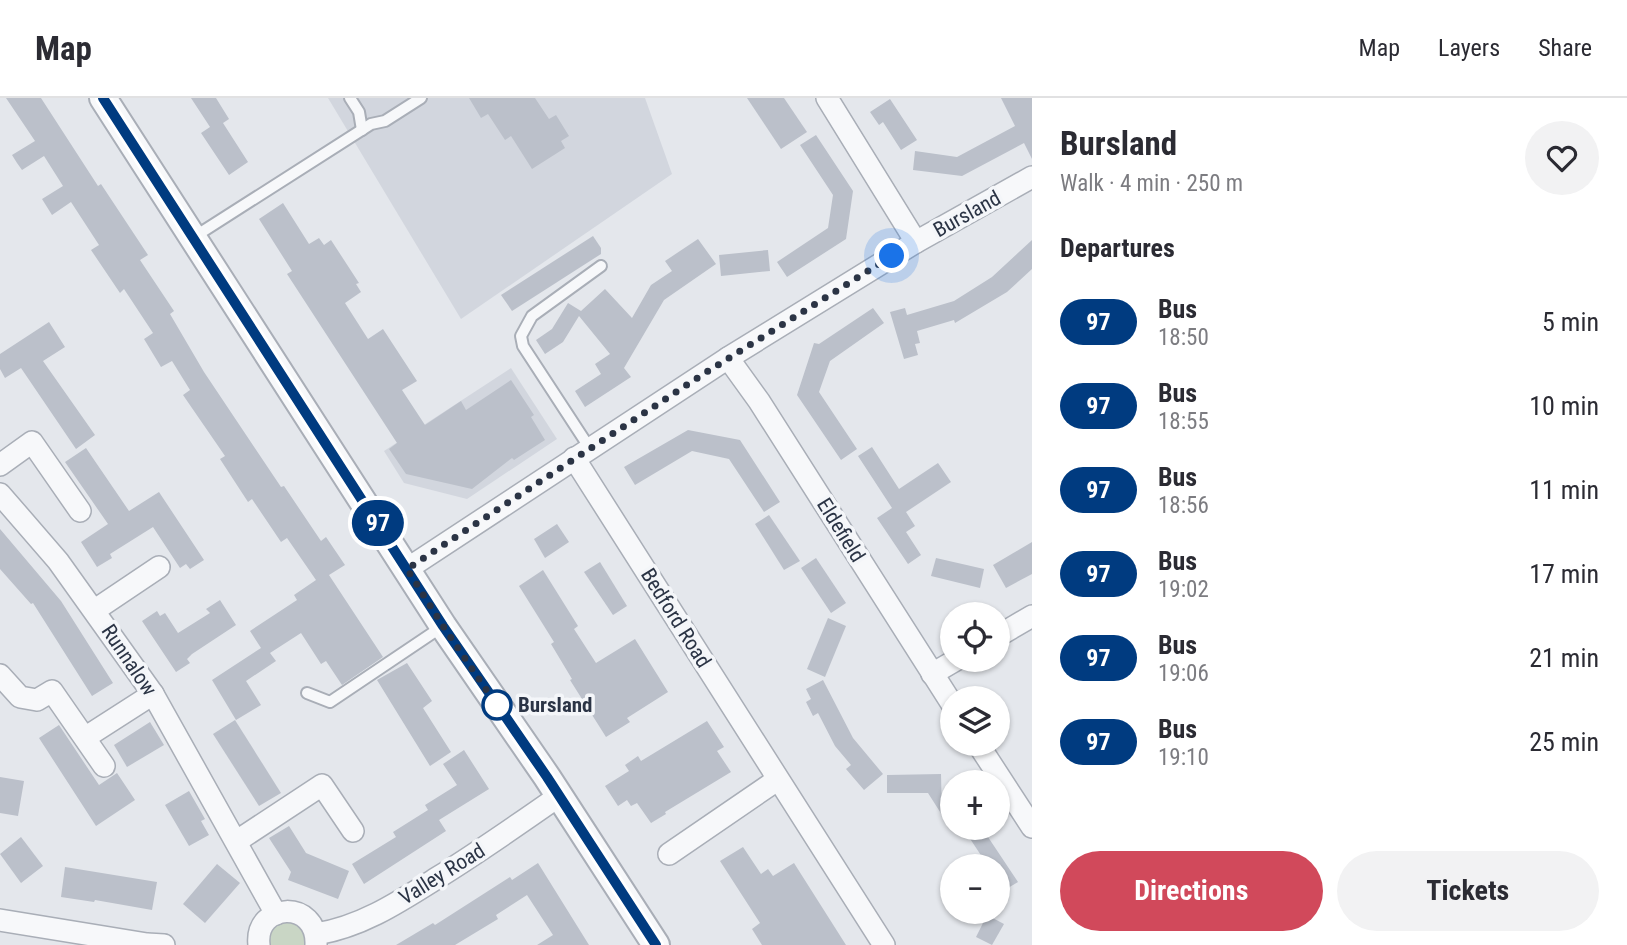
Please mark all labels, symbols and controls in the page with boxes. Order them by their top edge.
text: Map [35,29,92,68]
text: Map [1359,34,1400,62]
text: Layers [1438,34,1500,62]
text: Share [1538,34,1592,62]
button: heart [1525,121,1599,195]
text: Bursland [1060,124,1177,163]
text: Walk · 4 min · 250 m [1060,170,1243,197]
street label: Bursland [929,186,1005,242]
text: Departures [1060,233,1175,263]
your location [874,238,909,273]
text: Bus [1158,294,1197,324]
text: 5 min [1542,307,1599,337]
text: 97 [1086,308,1111,336]
text: 18:50 [1158,324,1209,351]
text: Bus [1158,378,1197,408]
text: 10 min [1529,391,1599,421]
text: 97 [1086,392,1111,420]
text: 18:55 [1158,408,1209,435]
text: Bus [1158,462,1197,492]
text: 11 min [1529,475,1599,505]
text: 97 [1086,476,1111,504]
text: 18:56 [1158,492,1209,519]
street label: Eldefield [812,494,870,566]
line badge: 97 [346,500,410,546]
text: 97 [366,509,390,537]
text: Bus [1158,546,1197,576]
text: 17 min [1529,559,1599,589]
text: 97 [1086,560,1111,588]
street label: Bedford Road [636,564,716,672]
text: 19:02 [1158,576,1209,603]
map controls [940,602,1010,924]
button: locate [940,602,1010,672]
street label: Runnalow [96,620,162,700]
text: Bus [1158,630,1197,660]
text: 21 min [1529,643,1599,673]
text: 97 [1086,644,1111,672]
text: 19:06 [1158,660,1209,687]
button: layers [940,686,1010,756]
marker: Bursland [482,690,512,720]
place label: Bursland [518,693,593,717]
text: Bus [1158,714,1197,744]
text: 25 min [1529,727,1599,757]
text: 97 [1086,728,1111,756]
text: 19:10 [1158,744,1209,771]
button: + [940,770,1010,840]
street label: Valley Road [395,838,489,910]
button: Directions [1060,851,1323,931]
button: Tickets [1337,851,1599,931]
button: − [940,854,1010,924]

